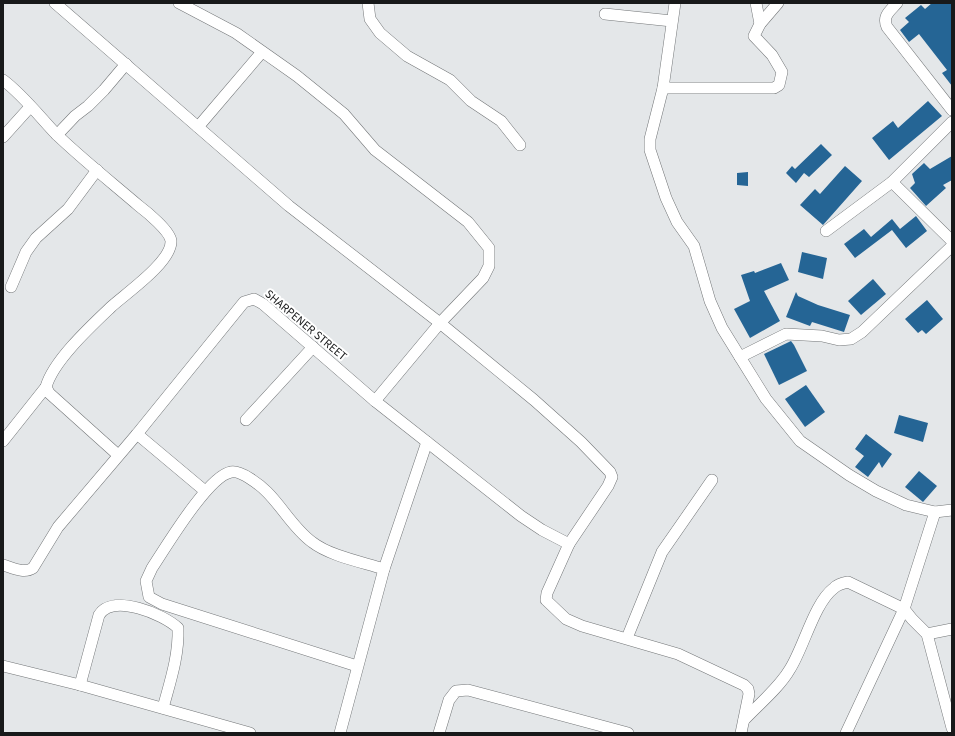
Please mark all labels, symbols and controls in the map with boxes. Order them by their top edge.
street label: SHARPENER STREET [261,286,351,365]

